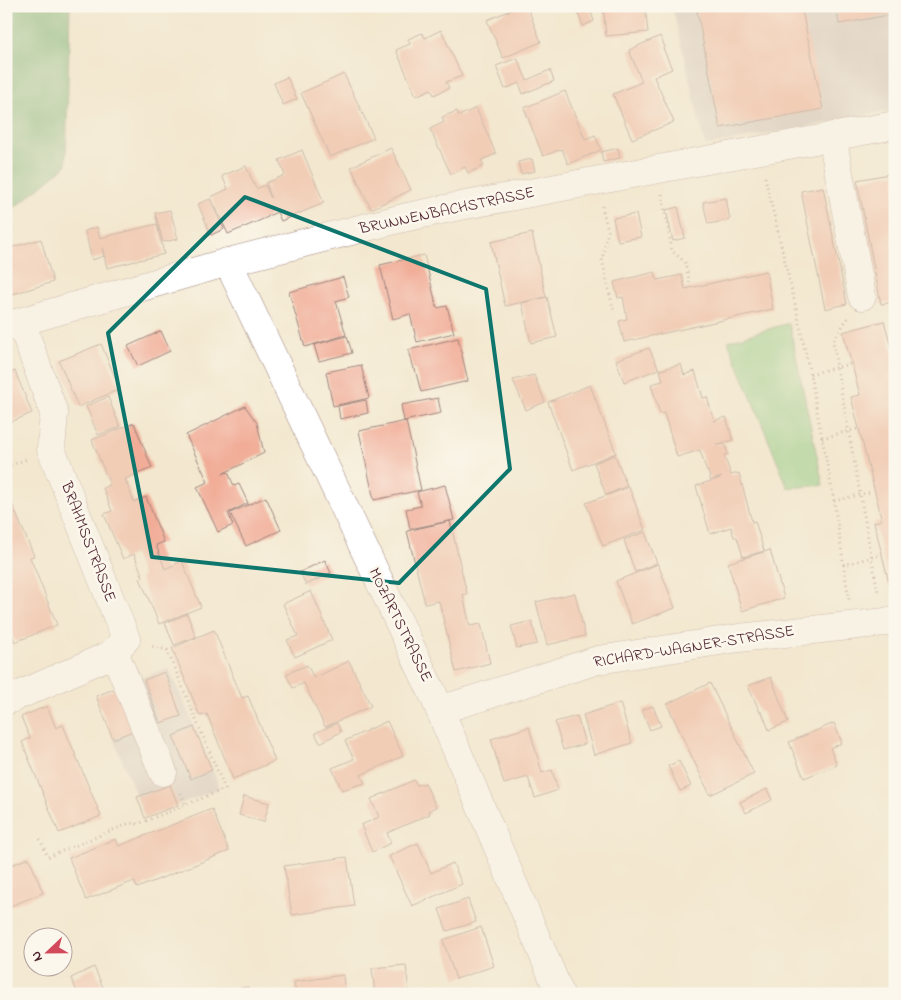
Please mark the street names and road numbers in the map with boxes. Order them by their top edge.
street label: BRUNNENBACHSTRASSE [356,181,537,242]
street label: BRAHMSSTRASSE [54,477,122,606]
street label: MOZARTSTRASSE [362,564,438,686]
street label: RICHARD-WAGNER-STRASSE [592,619,796,675]

